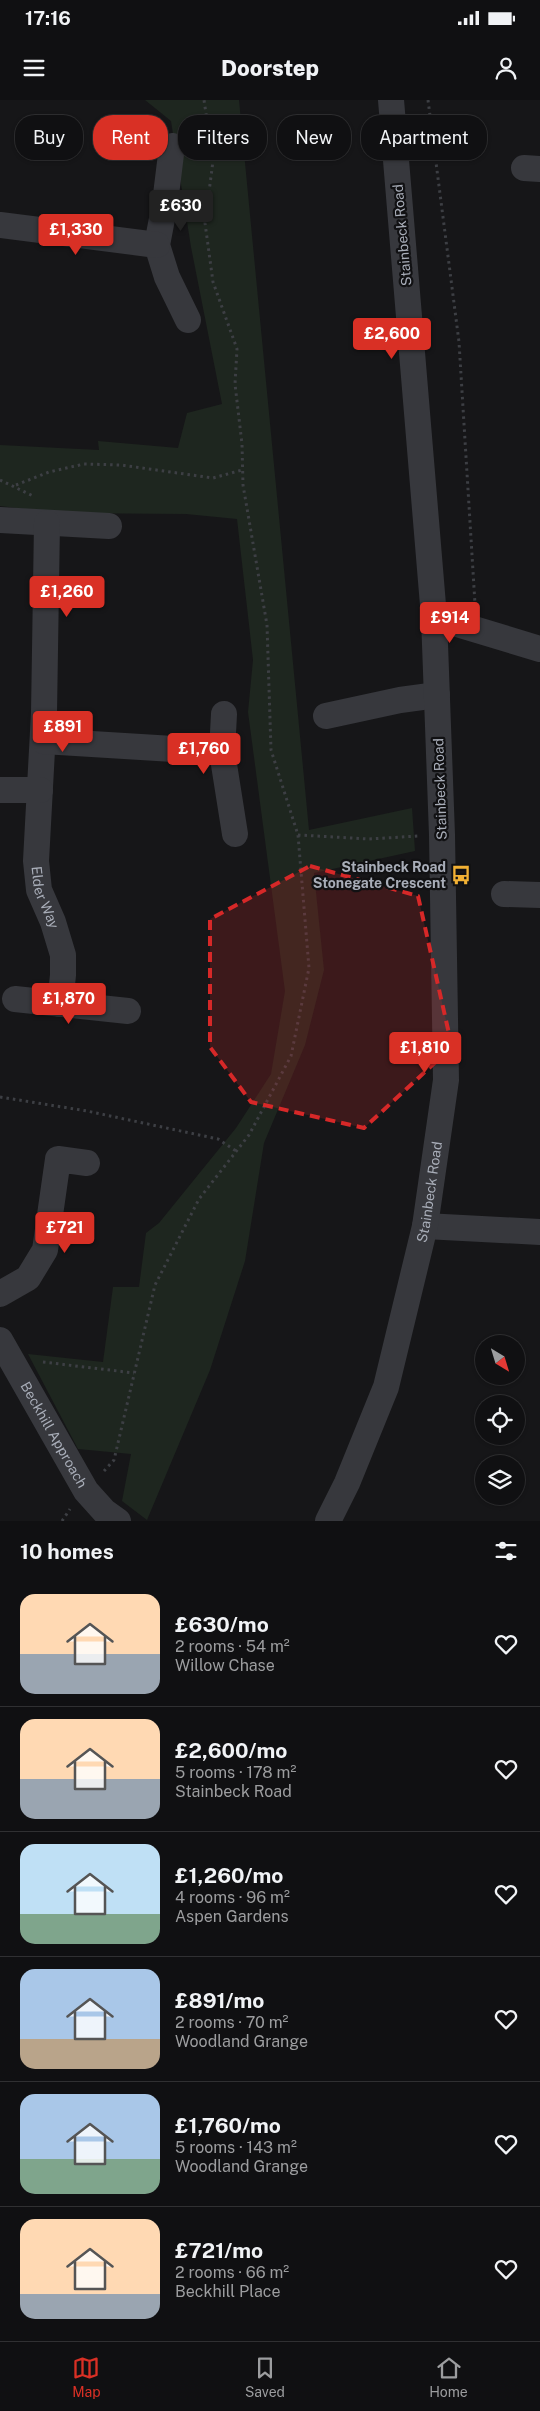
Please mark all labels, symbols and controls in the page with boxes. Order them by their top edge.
text: 17:16 [25,7,71,29]
icon: menu [20,54,48,82]
icon: person [492,54,520,82]
text: Doorstep [221,55,319,81]
chip: Buy [15,115,83,160]
chip: Rent [93,115,168,160]
chip: Filters [178,115,267,160]
chip: New [277,115,351,160]
chip: Apartment [361,115,487,160]
street label: Stainbeck Road [390,183,414,287]
pin: £630 [151,190,211,232]
text: £630 [160,196,202,215]
pin: £1,330 [35,214,117,256]
text: £1,330 [49,220,103,239]
pin: £2,600 [351,318,433,360]
text: £2,600 [364,324,420,343]
pin: £1,260 [26,576,108,618]
text: £1,260 [41,582,93,601]
pin: £914 [420,602,480,644]
text: £914 [431,608,469,627]
pin: £891 [33,710,93,753]
text: £891 [44,717,82,736]
pin: £1,760 [163,732,245,775]
street label: Stainbeck Road [430,738,450,840]
text: £1,760 [178,739,230,758]
place label: Stainbeck Road Stonegate Crescent [313,859,446,891]
bus stop icon: Stainbeck Road Stonegate Crescent [450,864,472,886]
street label: Elder Way [29,865,63,931]
pin: £1,870 [28,982,110,1025]
text: £1,870 [43,989,95,1008]
pin: £1,810 [384,1032,466,1074]
text: £1,810 [400,1038,450,1057]
street label: Stainbeck Road [413,1140,445,1244]
pin: £721 [35,1212,95,1254]
text: £721 [46,1218,84,1237]
north arrow [475,1335,525,1385]
map controls [475,1335,525,1505]
street label: Beckhill Approach [17,1379,90,1491]
button: locate [475,1395,525,1445]
button: layers [475,1455,525,1505]
icon: filters [492,1537,520,1565]
text: 10 homes [20,1539,114,1564]
text: £630/mo [175,1612,269,1637]
icon: home [60,1614,120,1674]
icon: heart [492,1630,520,1658]
text: 2 rooms · 54 m² [175,1637,290,1656]
text: Willow Chase [175,1656,275,1675]
text: £2,600/mo [175,1738,287,1763]
icon: home [60,1739,120,1799]
icon: heart [492,1755,520,1783]
text: 5 rooms · 178 m² [175,1763,296,1782]
text: Stainbeck Road [175,1782,292,1801]
text: £1,260/mo [175,1863,283,1888]
icon: home [60,1864,120,1924]
icon: heart [492,1880,520,1908]
text: 4 rooms · 96 m² [175,1888,290,1907]
text: Aspen Gardens [175,1907,289,1926]
text: £891/mo [175,1988,264,2013]
icon: home [60,1989,120,2049]
icon: heart [492,2005,520,2033]
text: 2 rooms · 70 m² [175,2013,288,2032]
text: Woodland Grange [175,2032,308,2051]
text: £1,760/mo [175,2113,281,2138]
icon: home [60,2114,120,2174]
icon: heart [492,2130,520,2158]
text: 5 rooms · 143 m² [175,2138,297,2157]
text: Woodland Grange [175,2157,308,2176]
text: £721/mo [175,2238,263,2263]
icon: home [60,2239,120,2299]
icon: heart [492,2255,520,2283]
text: 2 rooms · 66 m² [175,2263,289,2282]
text: Beckhill Place [175,2282,281,2301]
tab: Map [72,2354,101,2400]
tab: Saved [245,2354,285,2400]
tab: Home [429,2354,468,2400]

